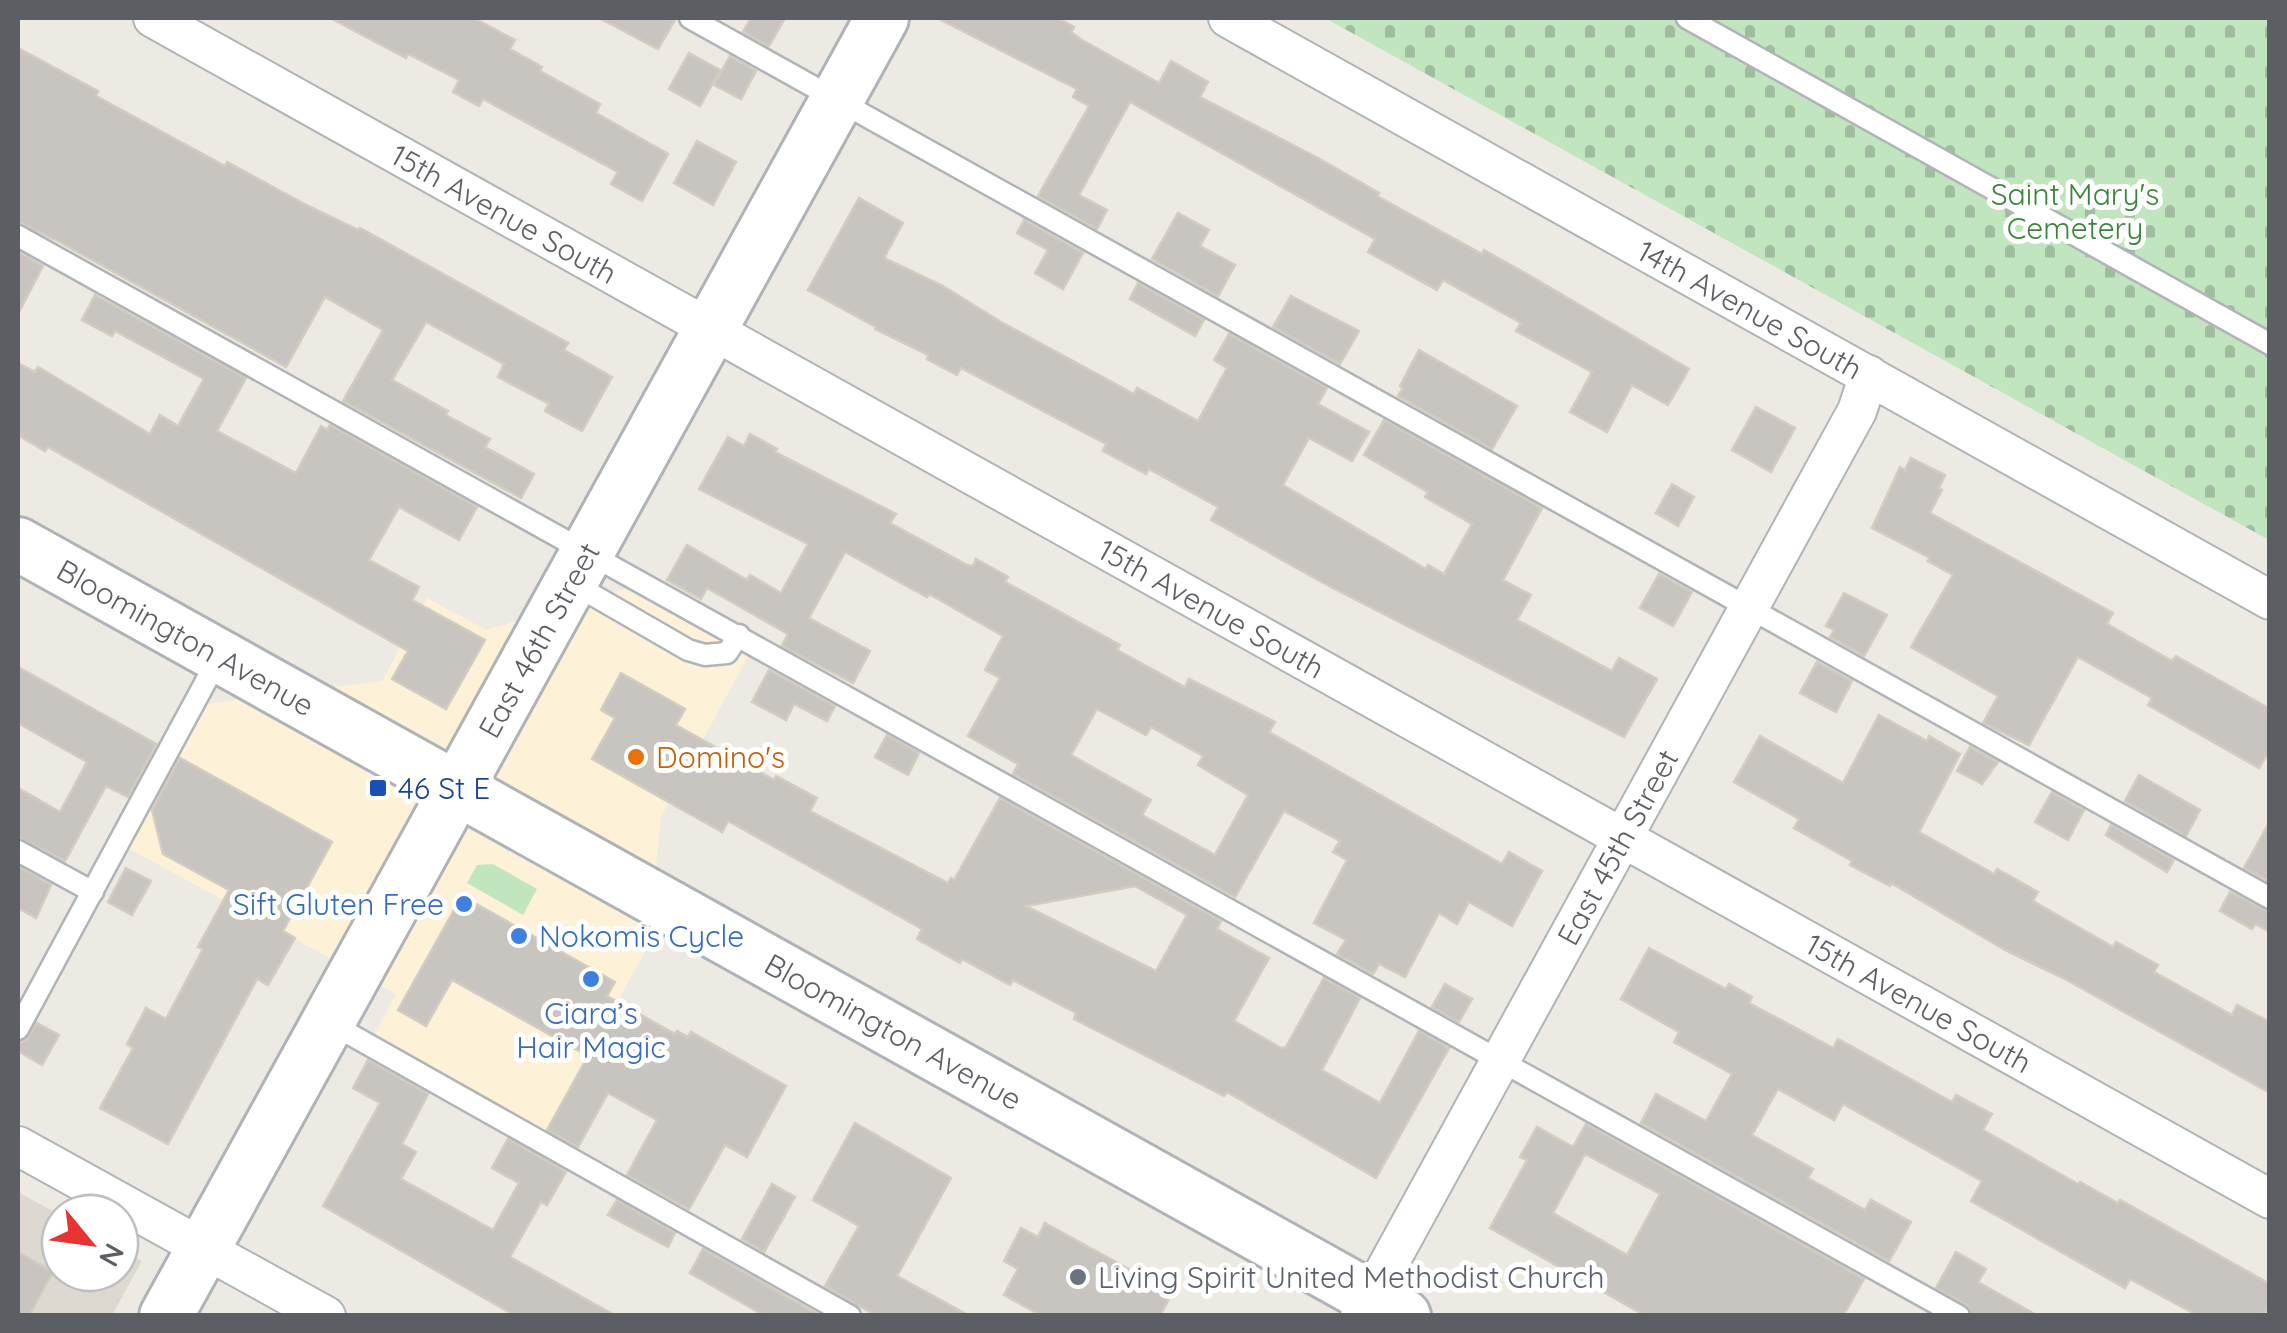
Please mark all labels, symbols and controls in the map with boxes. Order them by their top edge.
street label: 15th Avenue South [384,136,624,292]
park label: Saint Mary's Cemetery [1991,175,2159,247]
street label: 14th Avenue South [1631,232,1869,388]
street label: 15th Avenue South [1092,530,1331,687]
street label: East 46th Street [470,536,608,744]
street label: Bloomington Avenue [50,551,321,724]
place label: Domino's [656,738,785,776]
street label: East 45th Street [1549,743,1687,952]
marker: Domino's [625,746,647,768]
place label: 46 St E [398,769,490,807]
marker: 46 St E [367,777,389,799]
place label: Sift Gluten Free [233,885,444,923]
marker: Sift Gluten Free [453,893,475,915]
place label: Nokomis Cycle [539,917,744,955]
marker: Nokomis Cycle [508,925,530,947]
street label: 15th Avenue South [1799,925,2039,1081]
street label: Bloomington Avenue [758,945,1029,1118]
marker: Ciara’s Hair Magic [580,968,602,990]
place label: Ciara’s Hair Magic [516,994,666,1066]
north arrow [40,1193,140,1293]
text: N [92,1238,133,1273]
place label: Living Spirit United Methodist Church [1098,1258,1605,1296]
marker: Living Spirit United Methodist Church [1067,1266,1089,1288]

